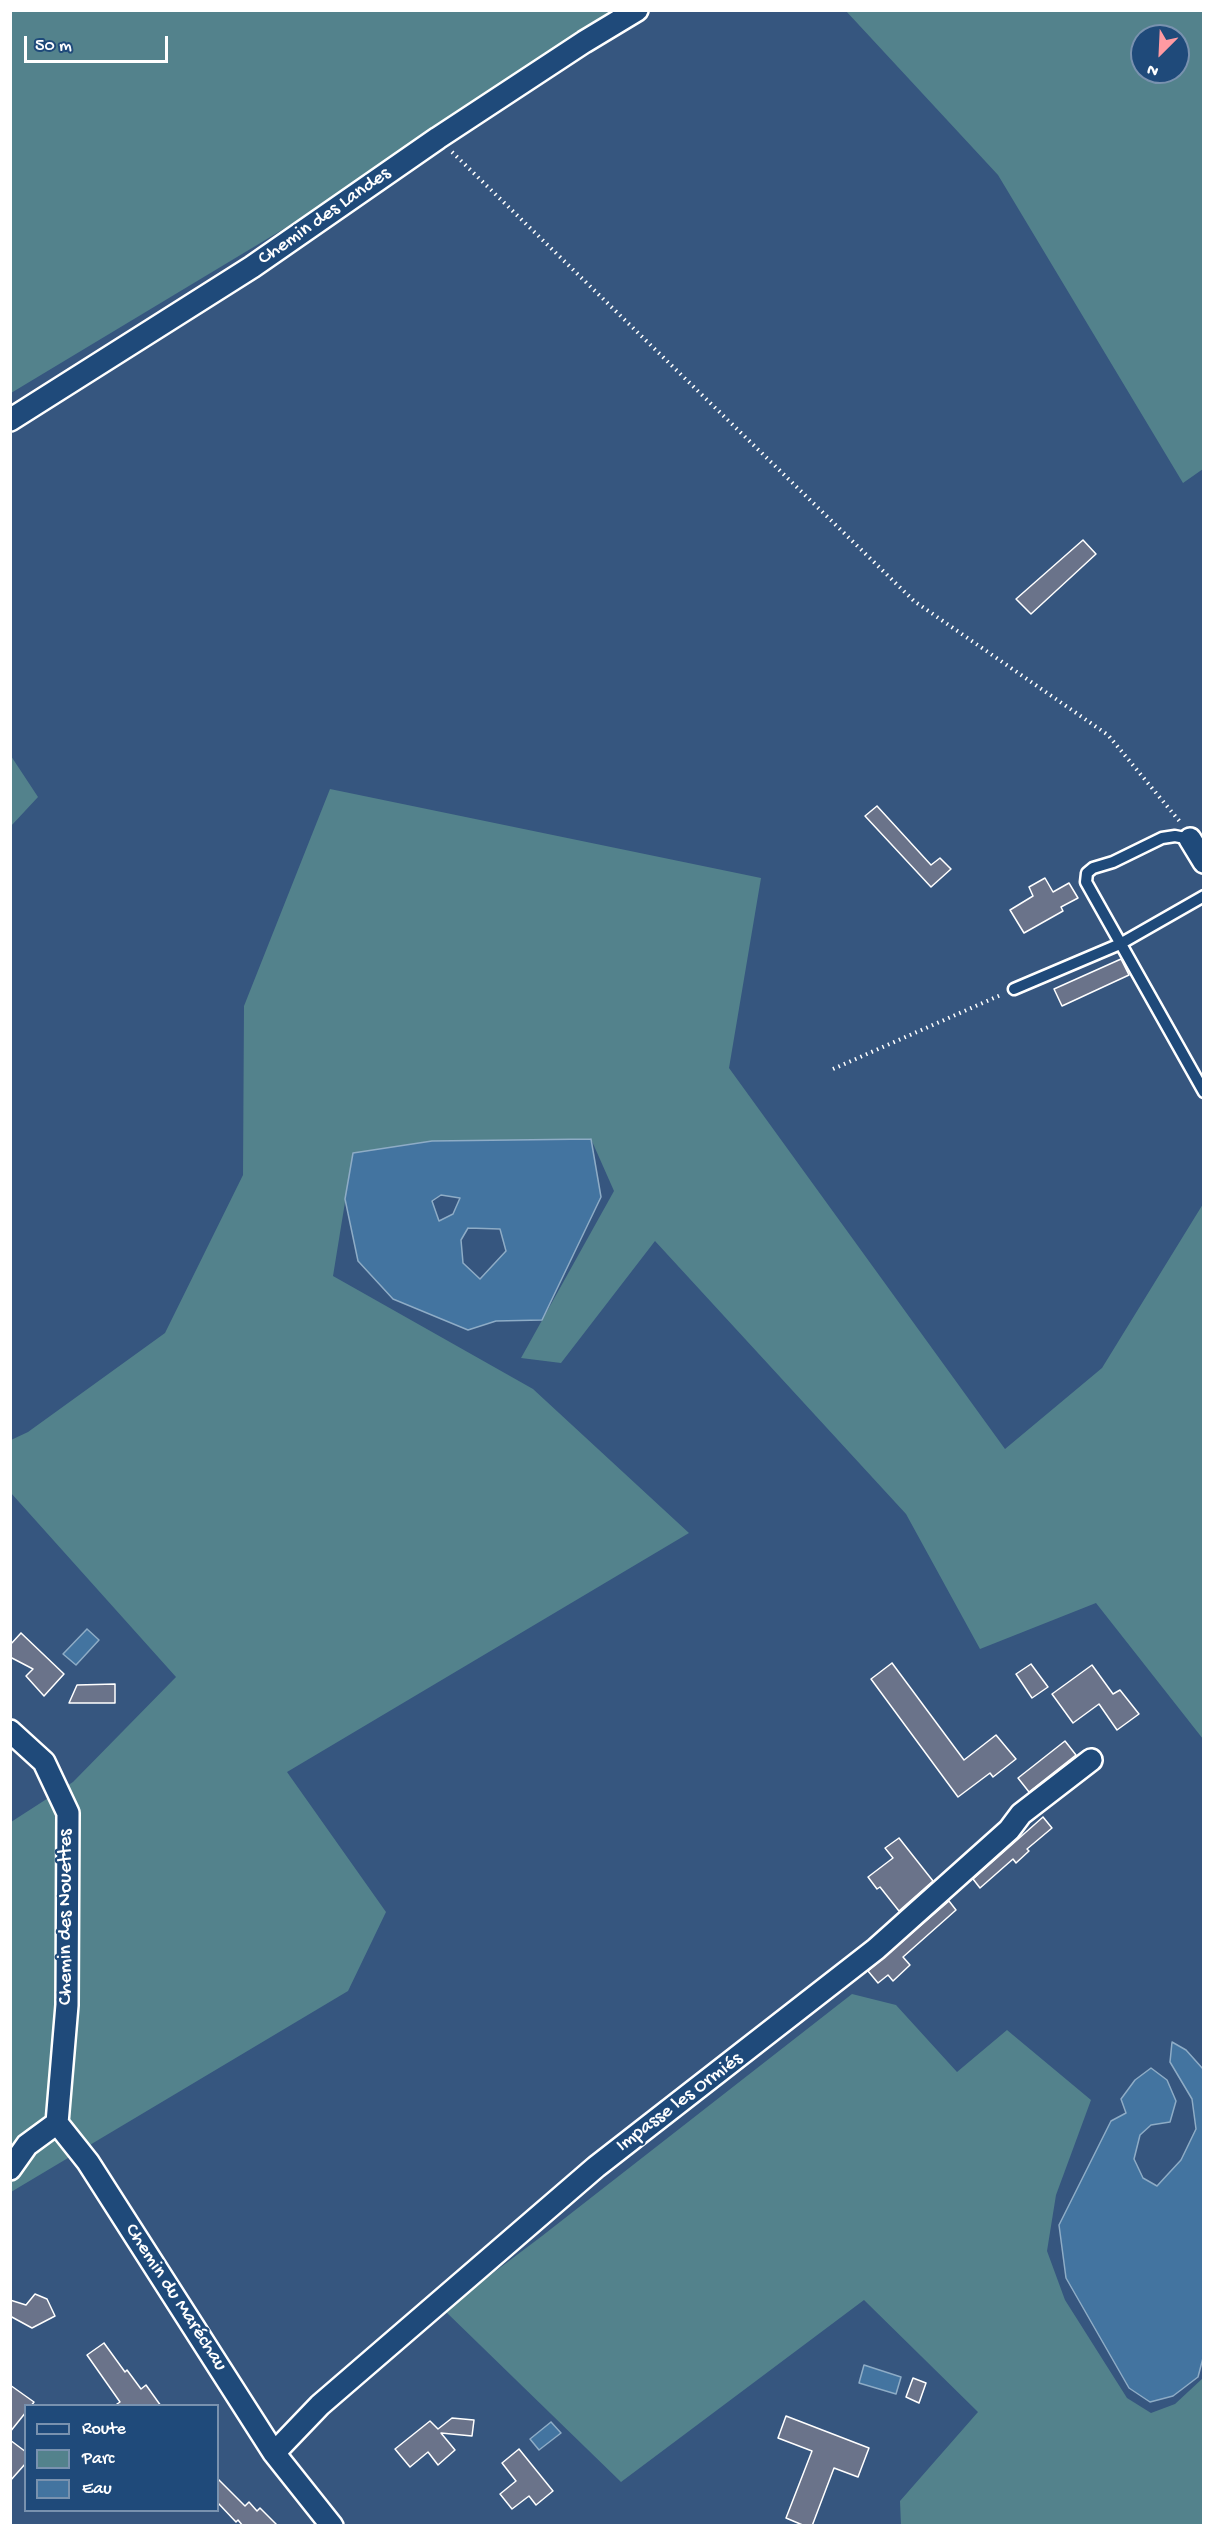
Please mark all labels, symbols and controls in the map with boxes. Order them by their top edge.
scale bar [27,24,171,62]
north arrow [1130,24,1190,84]
text: 50 m [35,36,72,57]
text: N [1145,58,1162,80]
street label: Chemin des Landes [254,162,396,272]
street label: Chemin des Nouettes [55,1829,79,2005]
street label: Impasse les Ormiés [612,2048,748,2158]
street label: Chemin du Maréchau [118,2220,232,2376]
legend [24,2404,219,2512]
text: Route [82,2419,126,2440]
text: Parc [82,2449,114,2470]
text: Eau [82,2479,112,2500]

